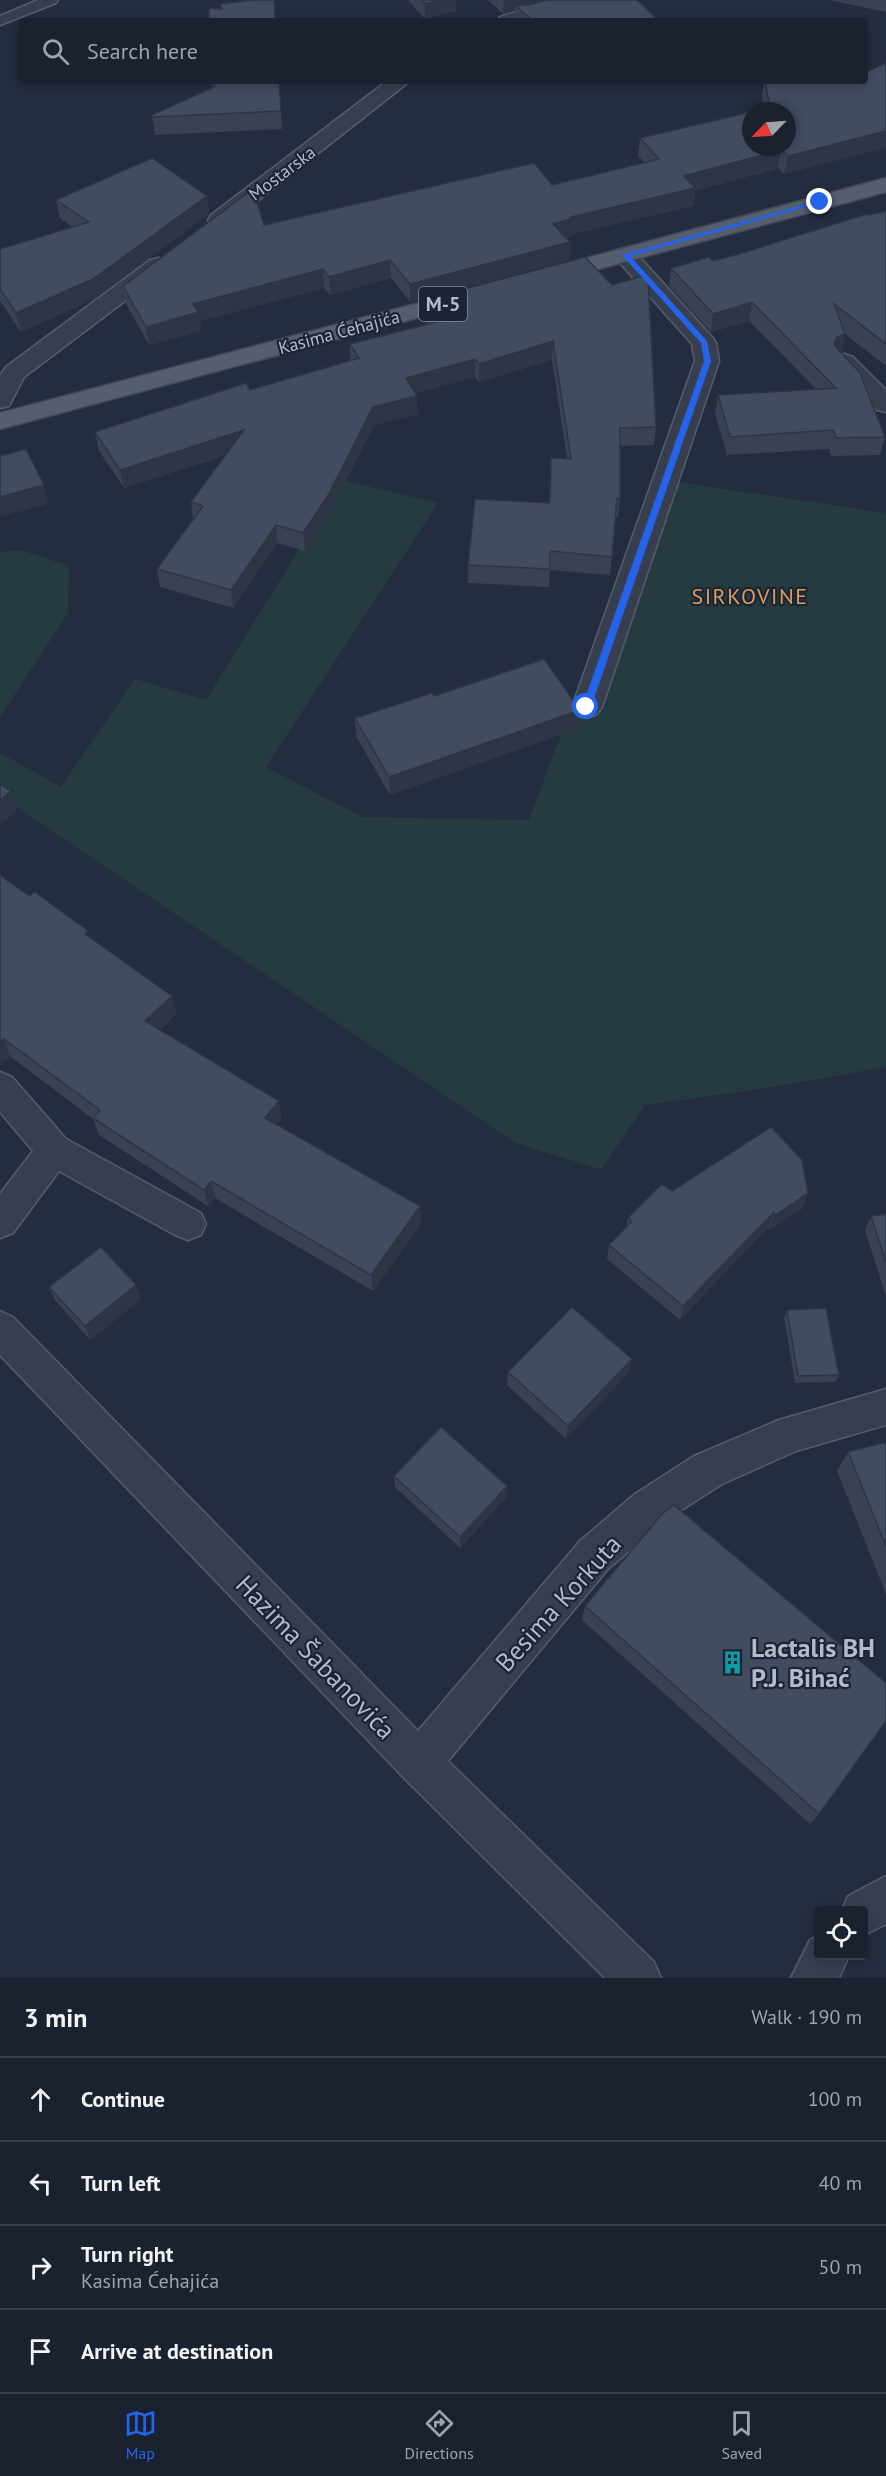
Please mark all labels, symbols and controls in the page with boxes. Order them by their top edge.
search box [18,18,868,84]
icon: search [39,35,72,68]
text: Search here [87,37,198,65]
north arrow [742,102,796,156]
street label: Mostarska [244,140,320,206]
route end [806,188,832,214]
road number: M-5 [419,287,467,321]
street label: Kasima Ćehajića [276,305,402,359]
district label: SIRKOVINE [692,582,809,610]
route start [572,693,598,719]
street label: Besima Korkuta [488,1528,628,1678]
street label: Hazima Šabanovića [229,1568,403,1746]
place label: Lactalis BH P.J. Bihać [751,1631,875,1694]
building icon: Lactalis BH P.J. Bihać [720,1649,746,1675]
map controls [814,1906,868,1960]
button: locate [814,1906,868,1960]
text: 3 min [24,2001,87,2034]
text: Walk · 190 m [751,2004,862,2030]
icon: ahead [24,2083,57,2116]
text: Continue [81,2085,165,2113]
text: 100 m [808,2086,862,2112]
icon: left [24,2167,57,2200]
text: Turn left [81,2169,161,2197]
text: 40 m [819,2170,862,2196]
text: Turn right [81,2240,173,2268]
icon: right [24,2251,57,2284]
text: 50 m [819,2254,862,2280]
text: Kasima Ćehajića [81,2268,219,2294]
icon: arrive [24,2335,57,2368]
text: Arrive at destination [81,2337,273,2365]
tab: Map [124,2407,157,2463]
tab: Directions [405,2407,474,2463]
tab: Saved [721,2407,762,2463]

